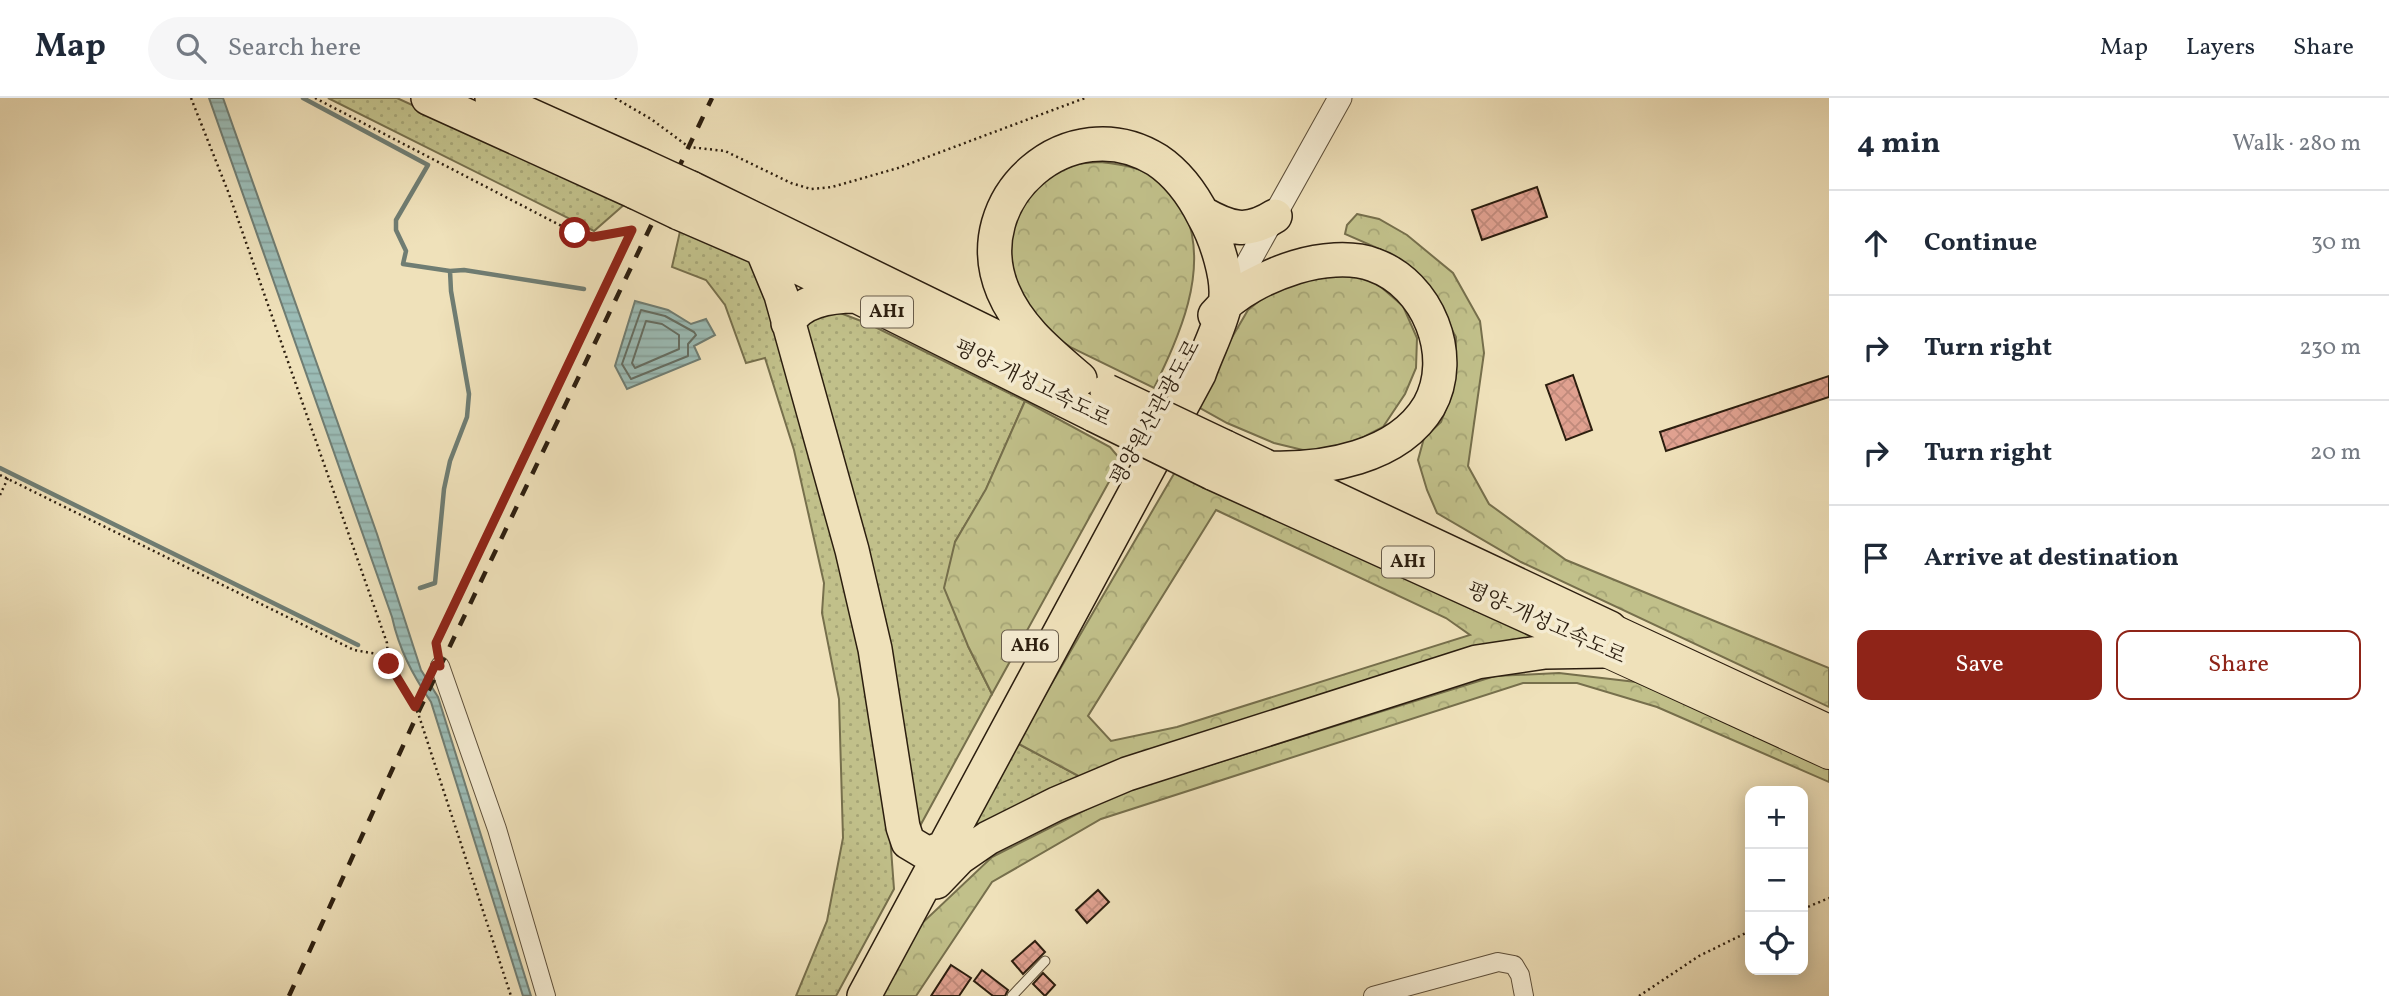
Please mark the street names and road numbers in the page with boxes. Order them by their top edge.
road number: AH1 [861,296,913,328]
street label: 평양-개성고속도로 [949,333,1115,435]
street label: 평양원산관광도로 [1104,335,1208,491]
road number: AH1 [1382,547,1434,578]
street label: 평양-개성고속도로 [1462,576,1630,672]
road number: AH6 [1002,631,1058,662]

